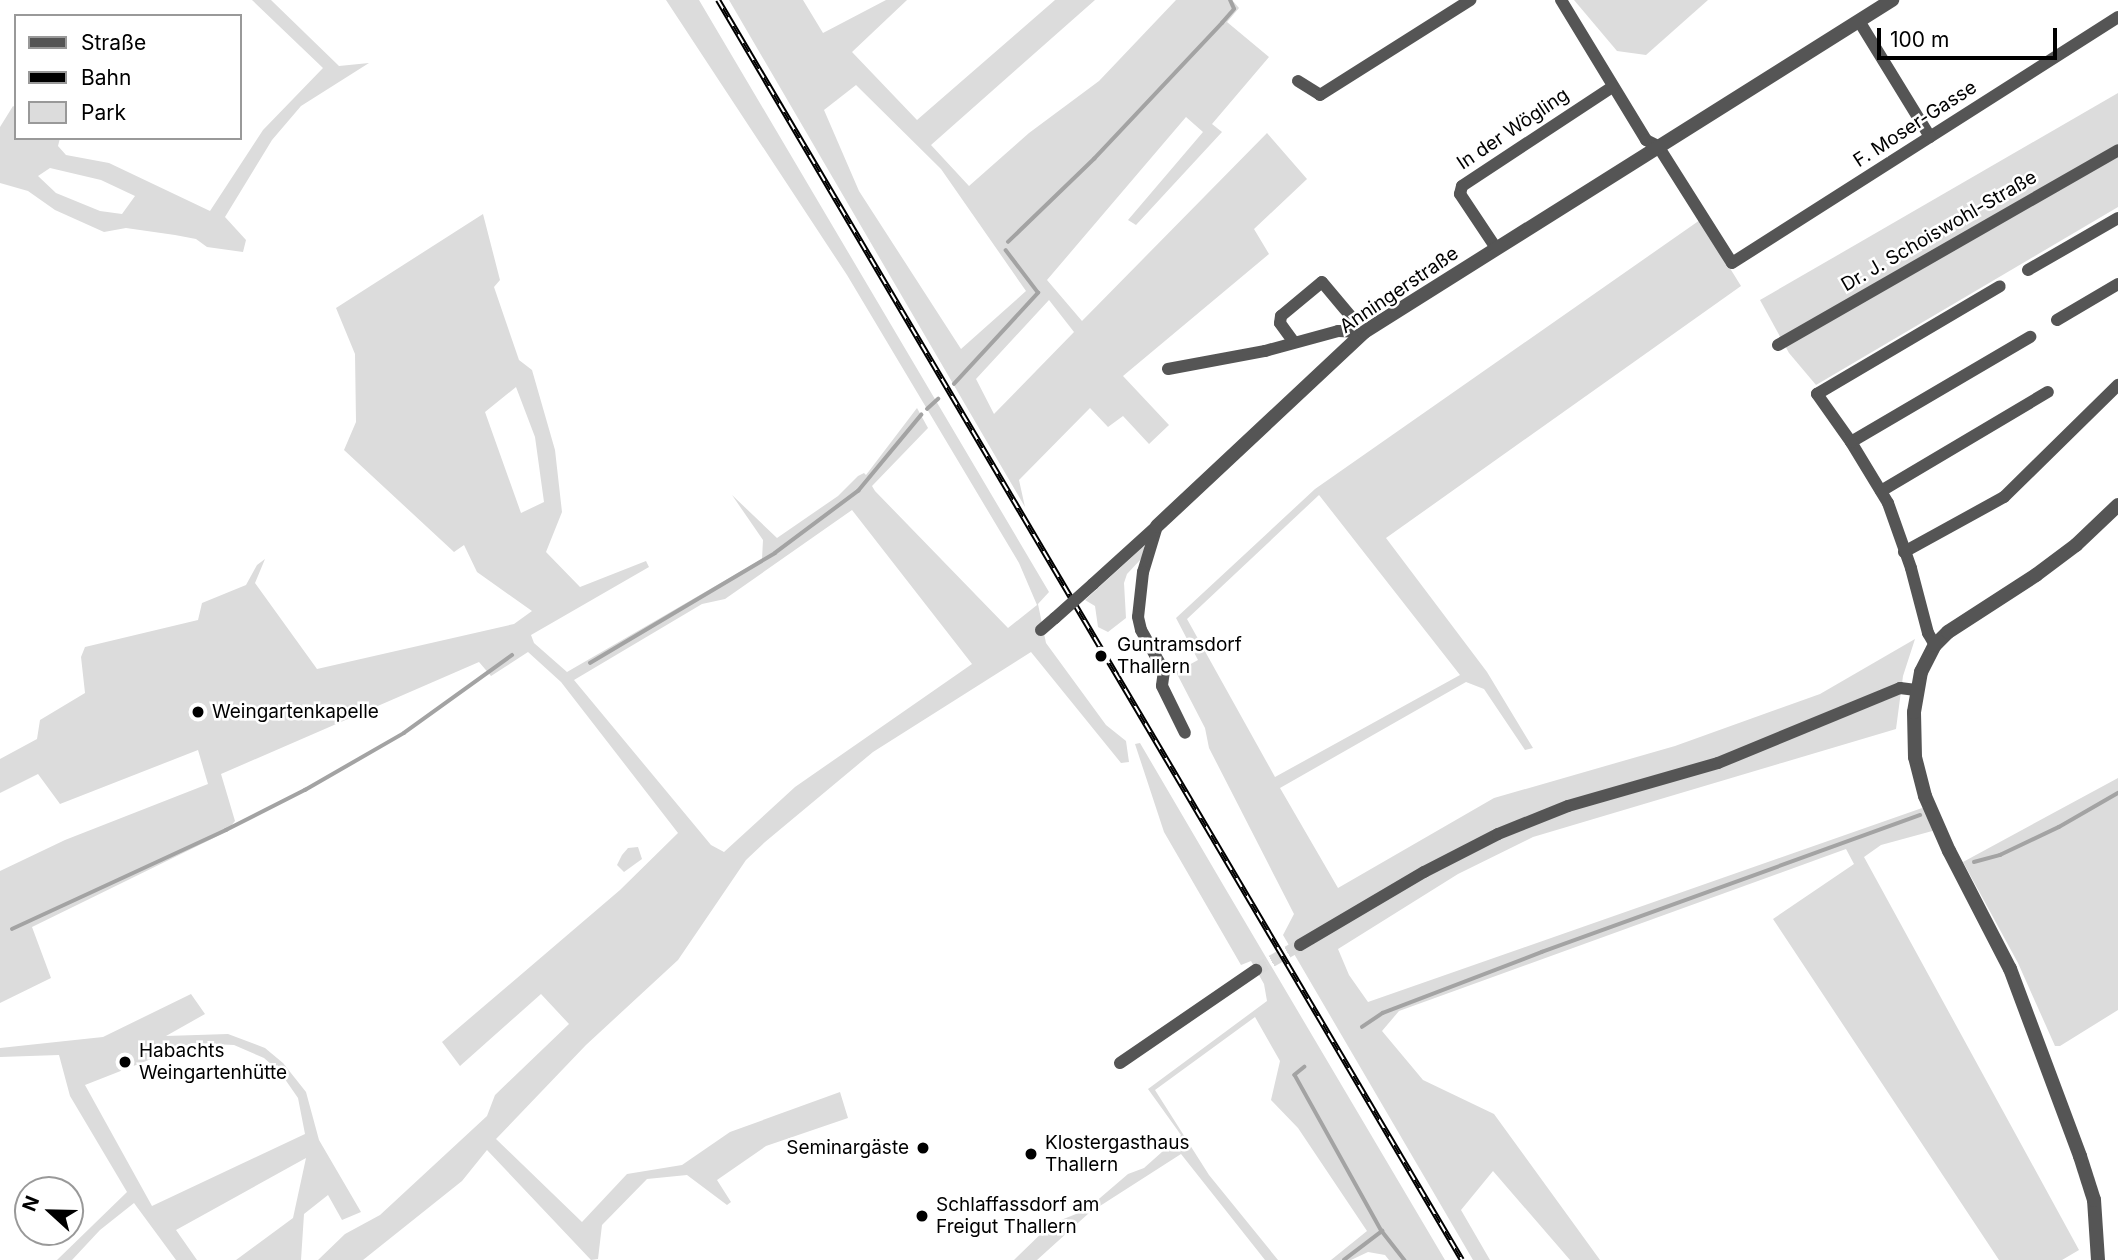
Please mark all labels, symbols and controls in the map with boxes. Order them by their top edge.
legend [14,14,242,140]
scale bar [1880,14,2060,58]
text: 100 m [1890,27,1949,52]
text: Straße [81,30,146,55]
text: Bahn [81,65,131,90]
street label: F. Moser-Gasse [1849,76,1981,172]
street label: In der Wögling [1453,83,1573,175]
text: Park [81,100,126,125]
street label: Dr. J. Schoiswohl-Straße [1837,166,2041,296]
street label: Anningerstraße [1335,242,1463,338]
place label: Guntramsdorf Thallern [1117,634,1242,678]
marker: Guntramsdorf Thallern [1091,646,1111,666]
place label: Weingartenkapelle [212,701,379,723]
marker: Weingartenkapelle [190,704,206,720]
place label: Habachts Weingartenhütte [139,1040,287,1084]
marker: Habachts Weingartenhütte [117,1054,133,1070]
place label: Klostergasthaus Thallern [1045,1132,1189,1176]
place label: Seminargäste [786,1137,909,1159]
marker: Seminargäste [915,1140,931,1156]
marker: Klostergasthaus Thallern [1023,1146,1039,1162]
north arrow [14,1176,84,1246]
text: N [18,1193,44,1215]
place label: Schlaffassdorf am Freigut Thallern [936,1194,1099,1238]
marker: Schlaffassdorf am Freigut Thallern [914,1208,930,1224]

